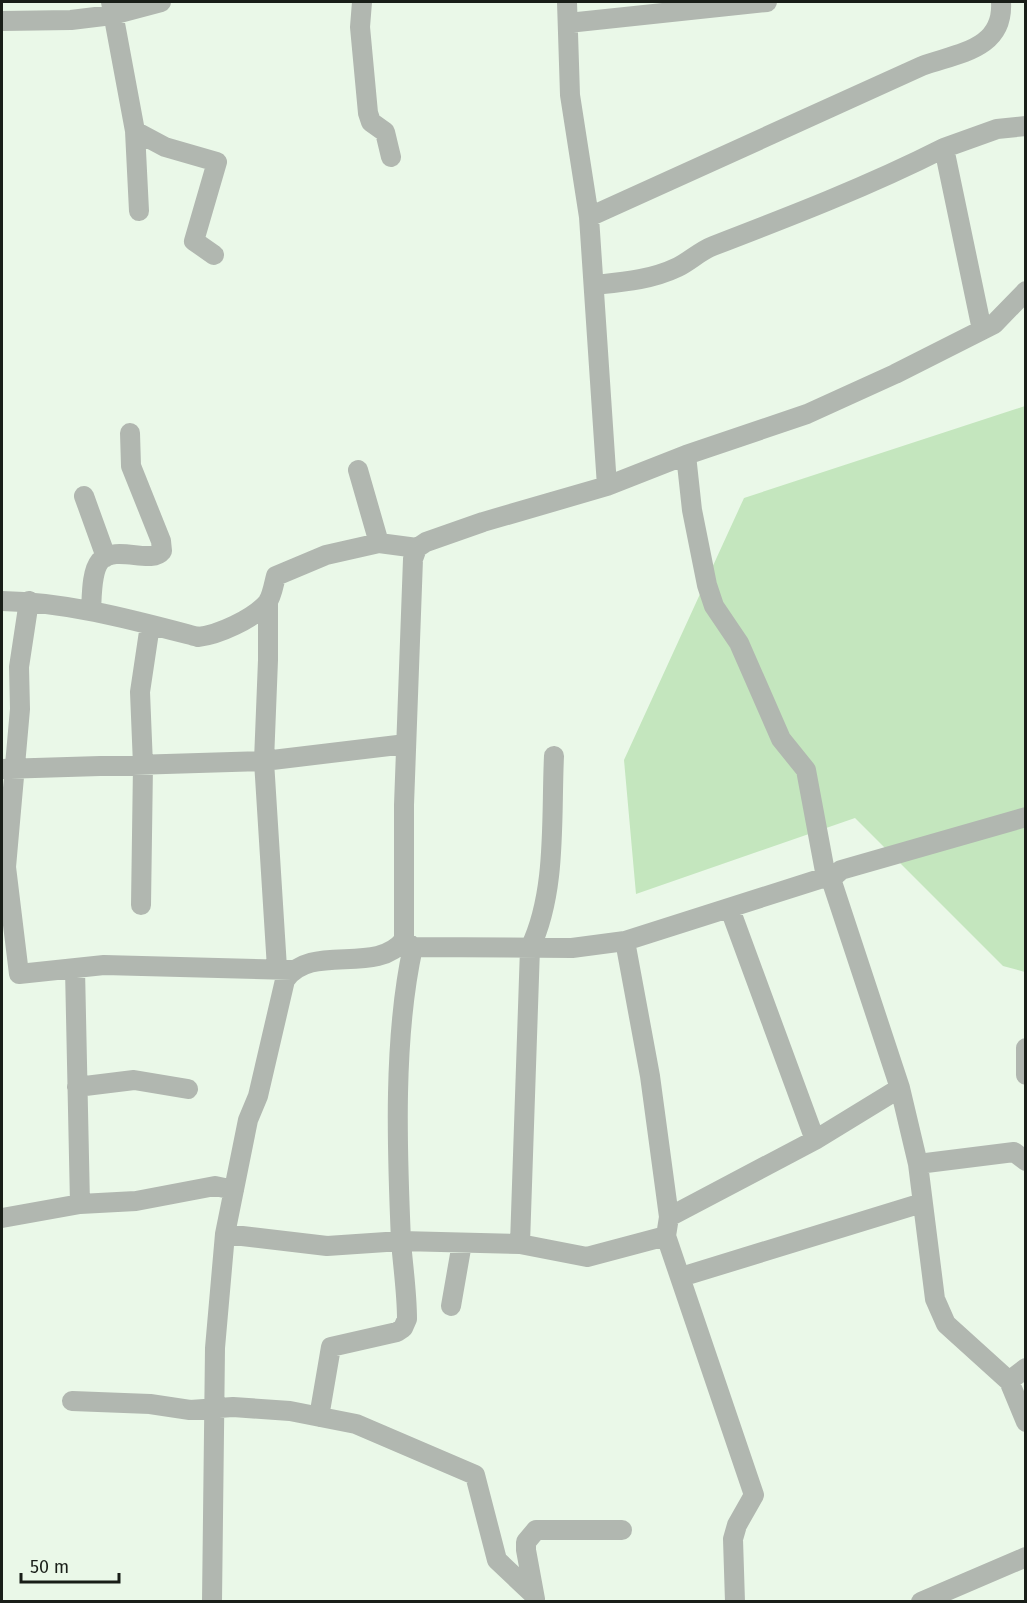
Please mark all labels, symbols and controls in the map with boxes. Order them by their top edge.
scale bar [21,1546,118,1584]
text: 50 m [30,1556,69,1578]

